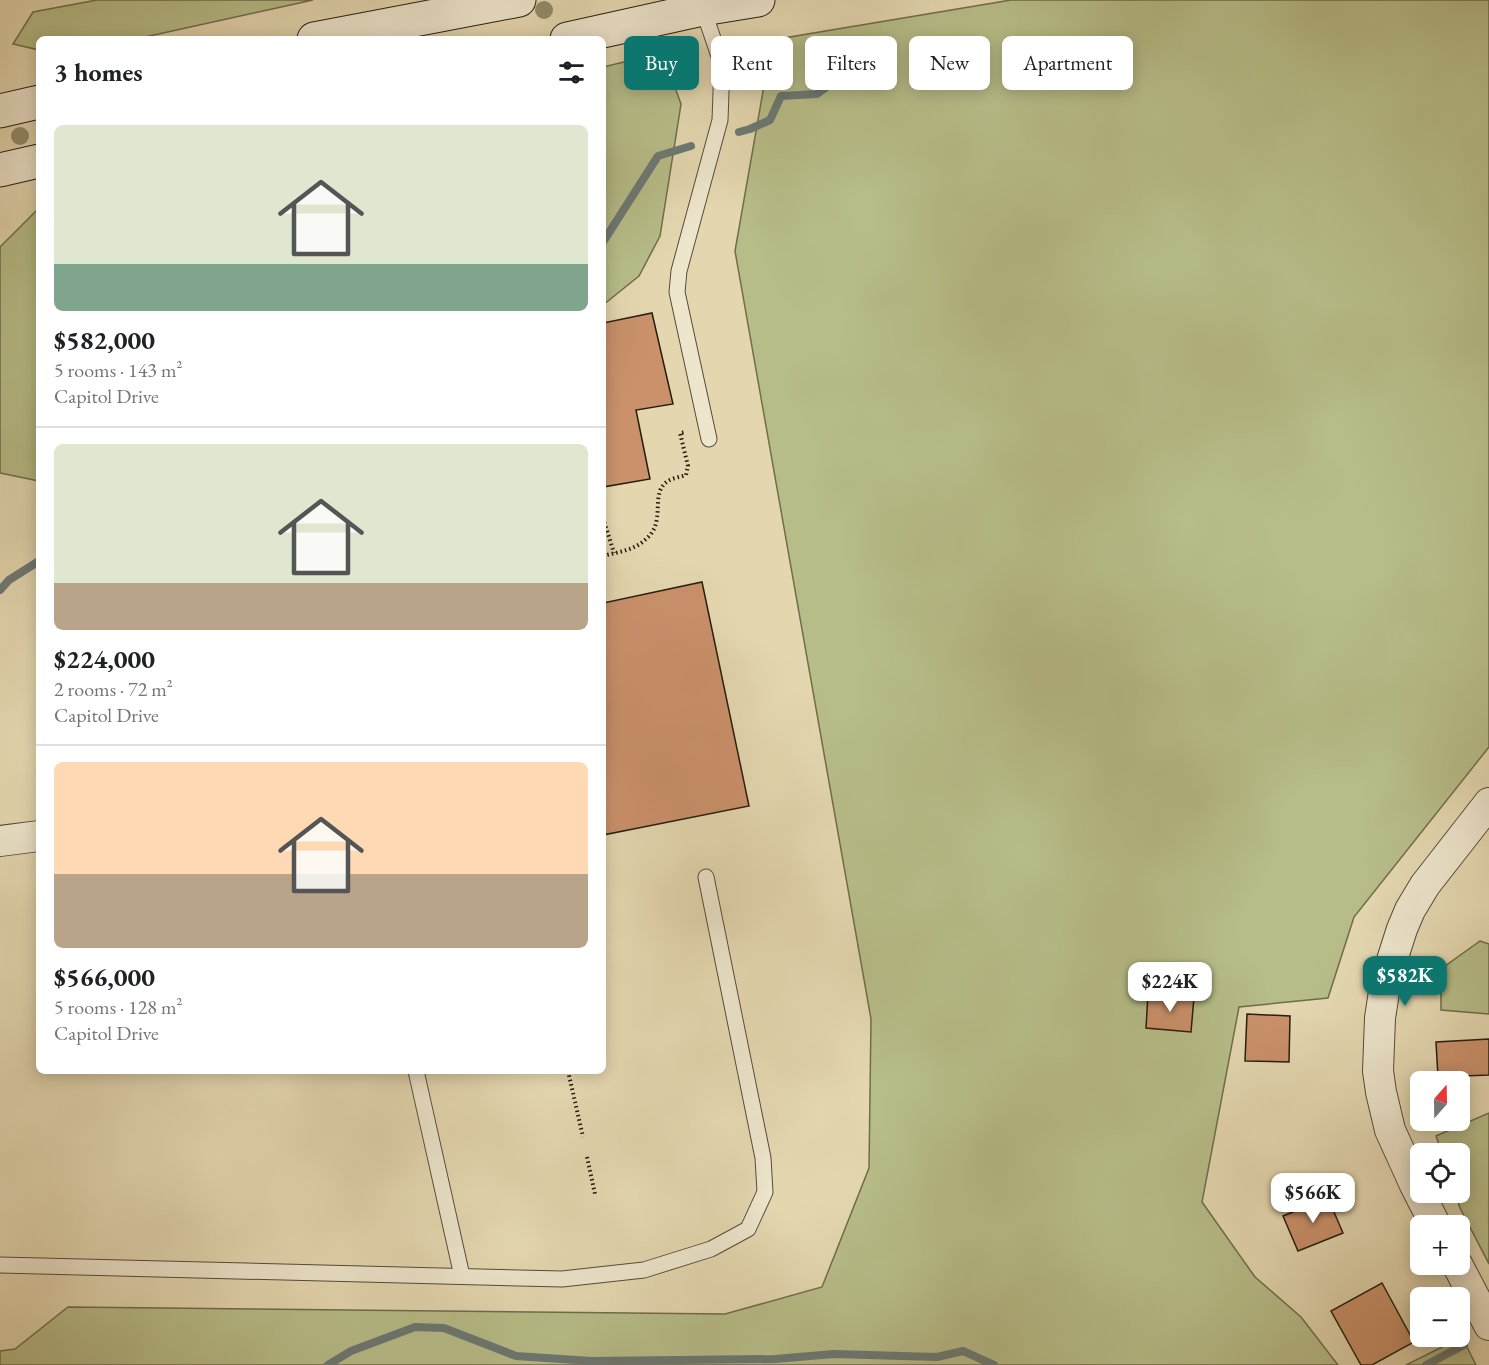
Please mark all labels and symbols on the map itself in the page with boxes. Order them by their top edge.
pin: $582K [1363,956,1447,1007]
pin: $224K [1128,962,1212,1013]
north arrow [1410,1071,1470,1131]
pin: $566K [1271,1173,1355,1224]

